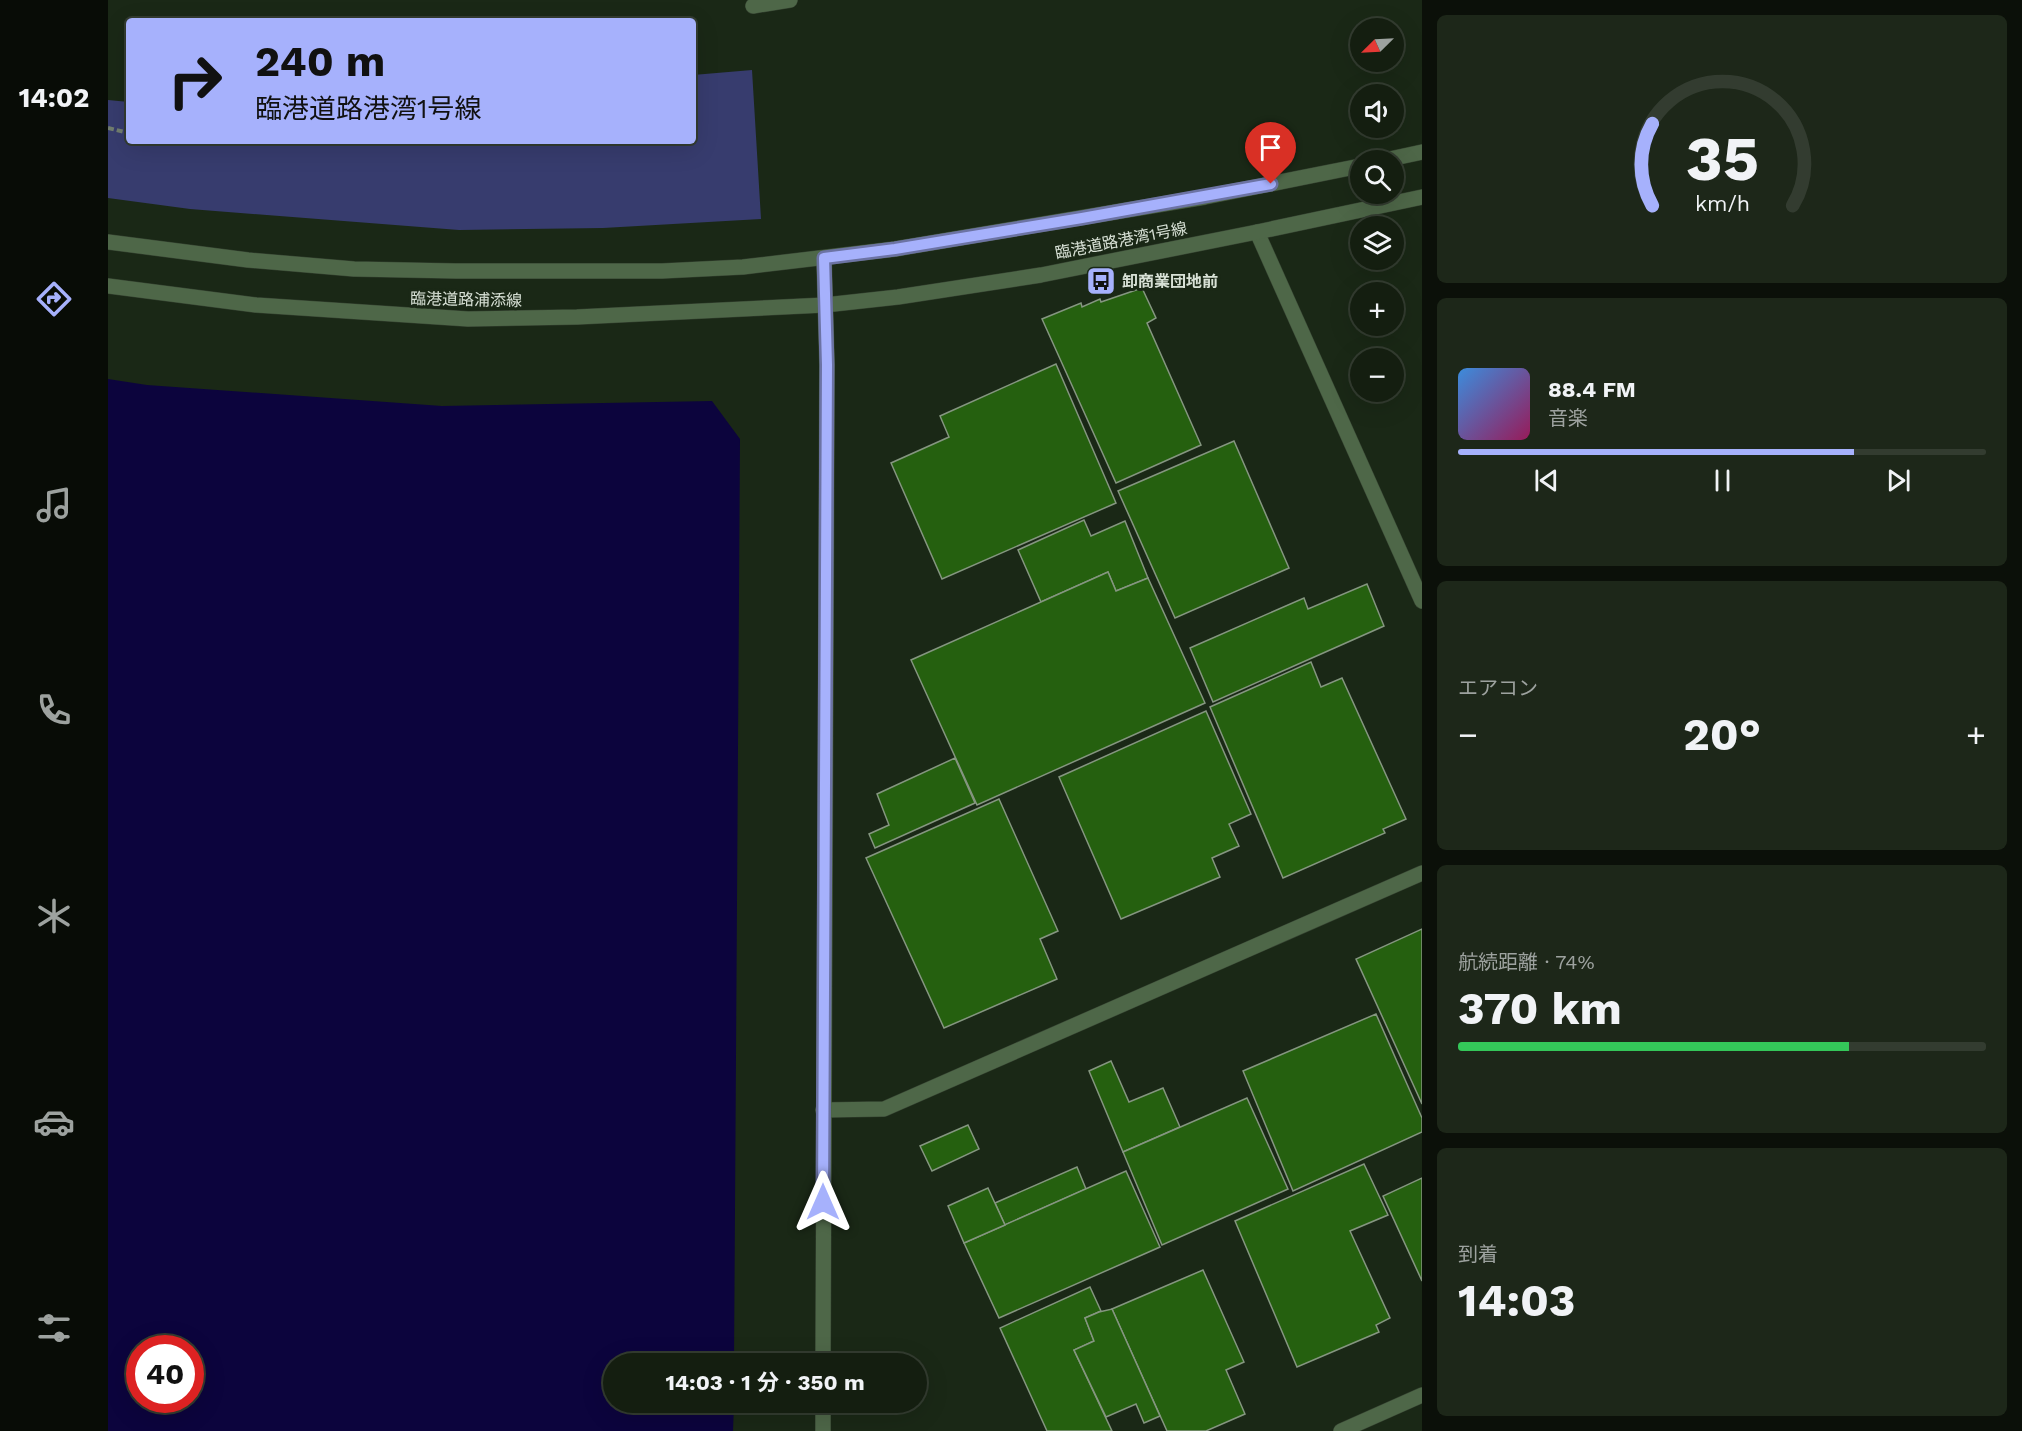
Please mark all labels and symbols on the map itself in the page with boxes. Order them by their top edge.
north arrow [1350,18,1404,72]
pin [1245,122,1296,184]
street label: 臨港道路港湾1号線 [1053,218,1189,263]
bus stop icon: 卸商業団地前 [1085,265,1117,297]
place label: 卸商業団地前 [1122,272,1218,291]
street label: 臨港道路浦添線 [410,289,522,310]
position arrow [791,1170,855,1234]
speed limit sign: 40 [126,1335,204,1413]

